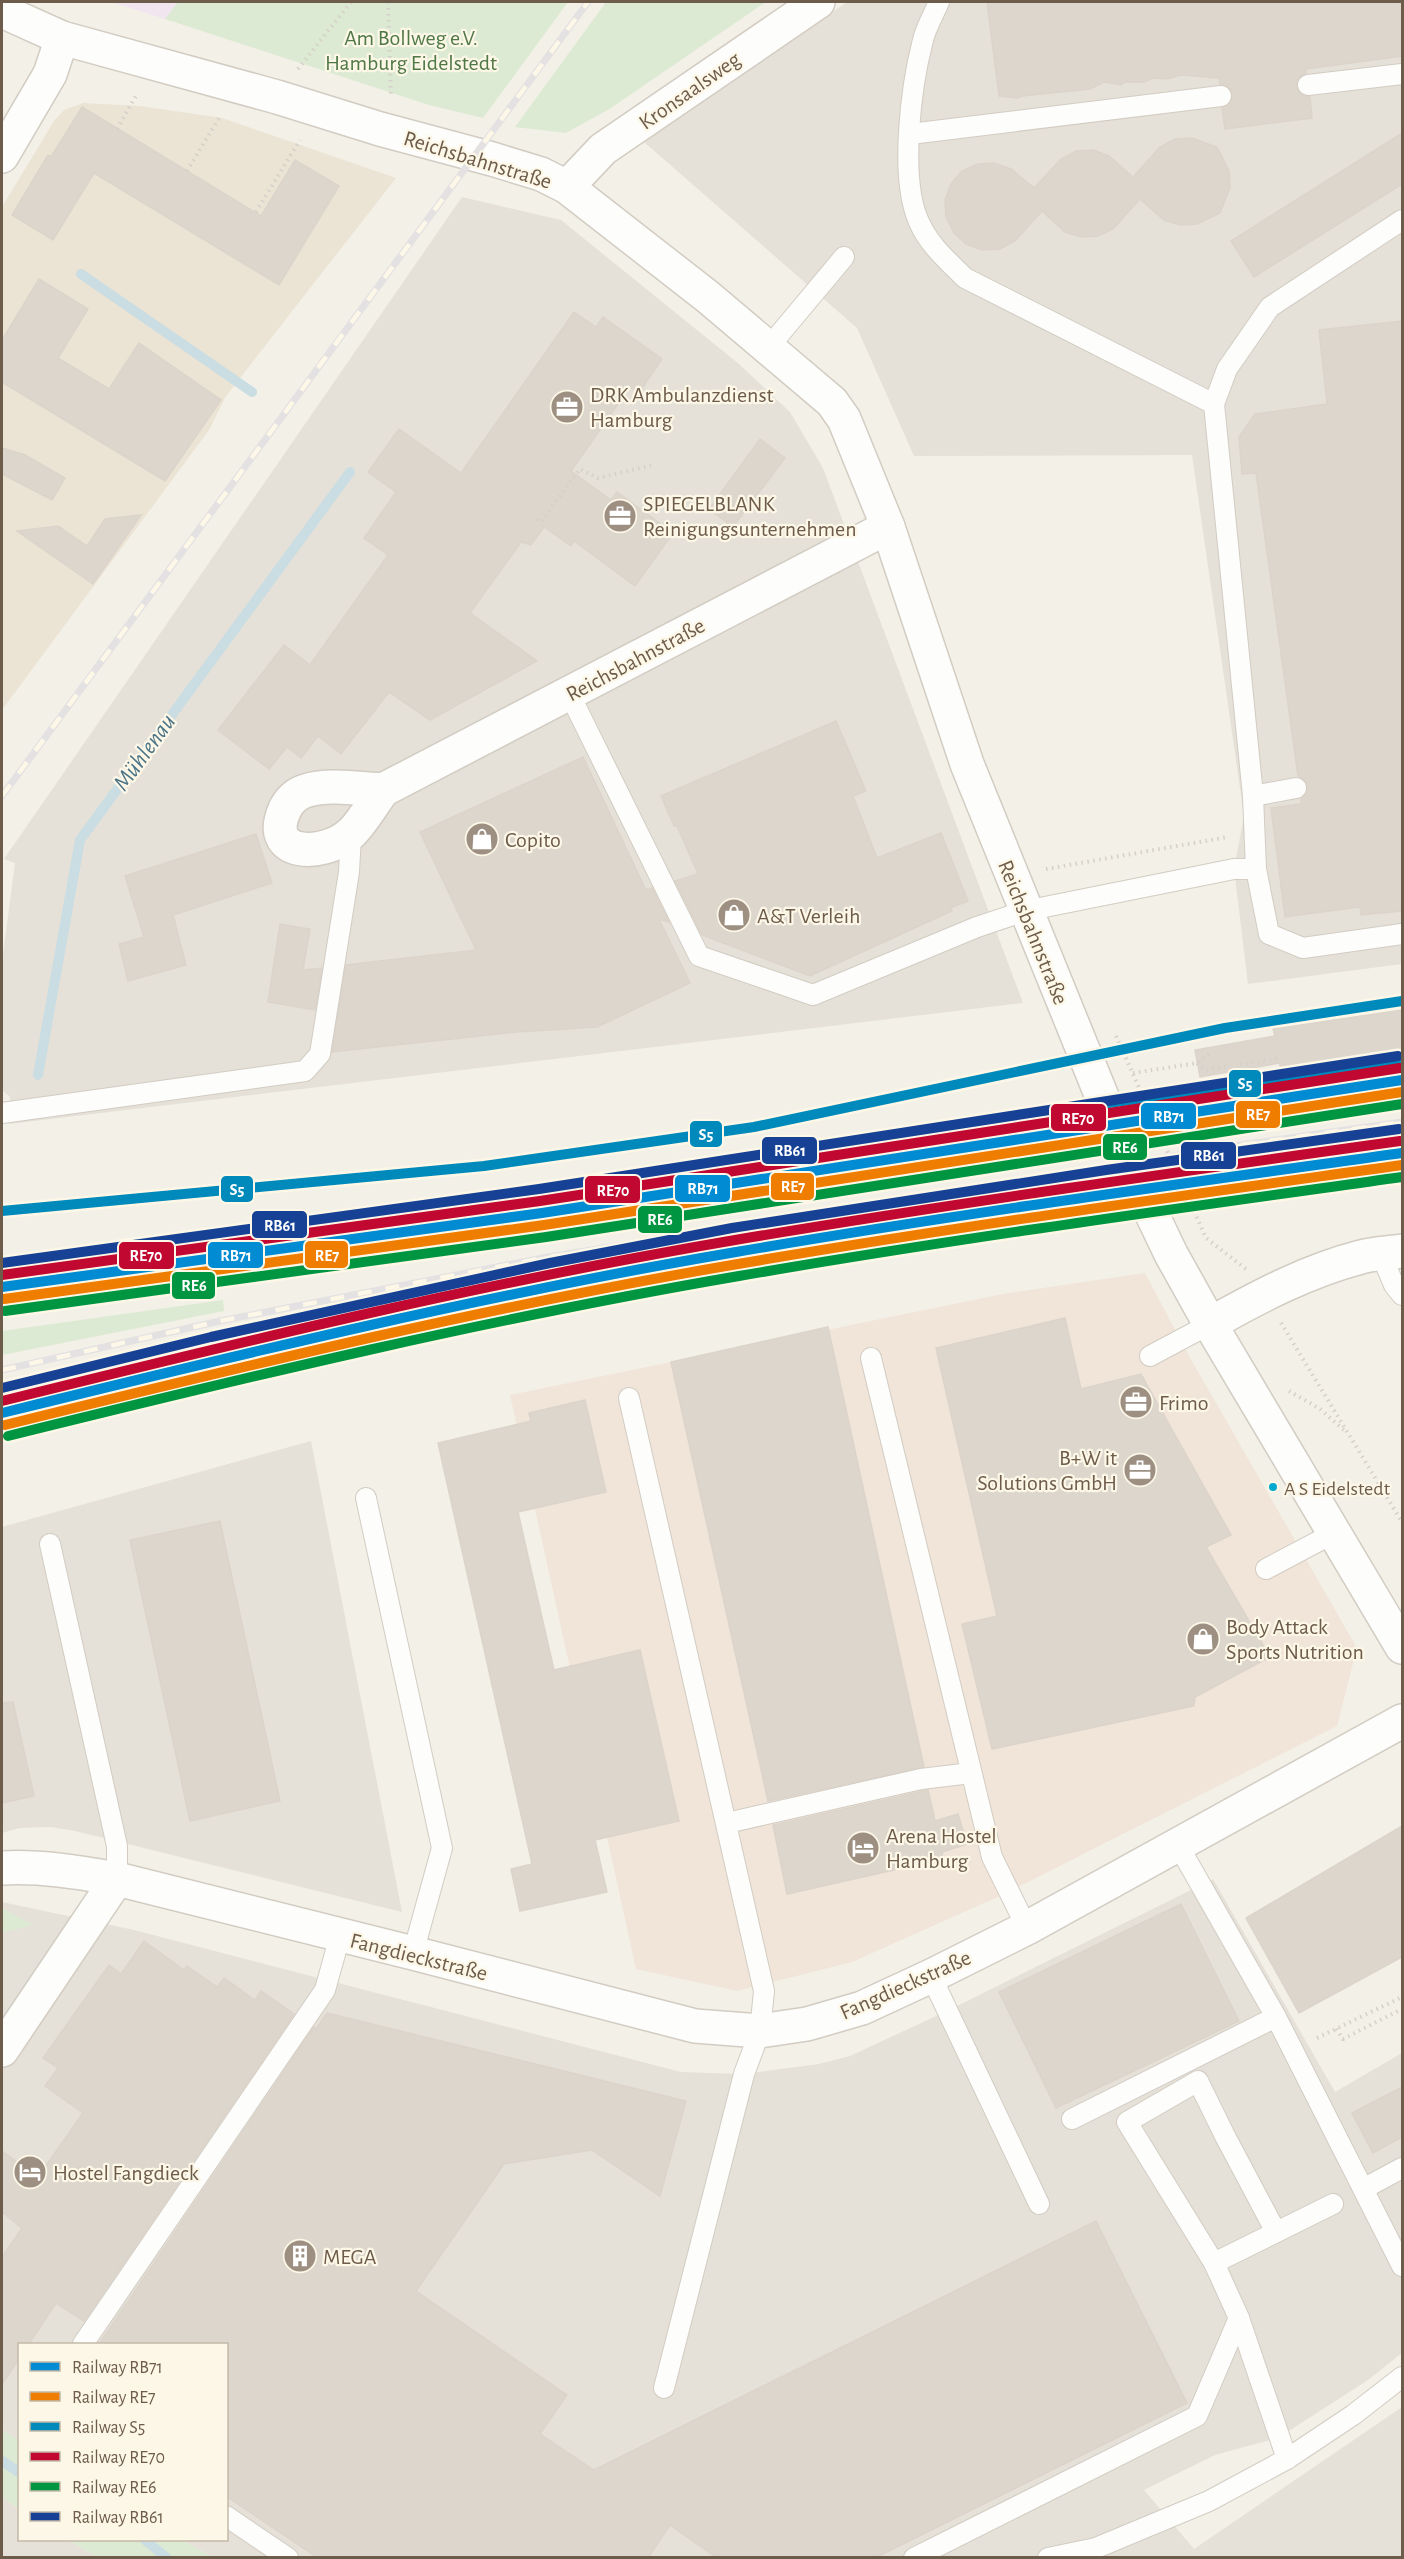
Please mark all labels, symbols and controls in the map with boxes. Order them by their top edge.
park label: Am Bollweg e.V. Hamburg Eidelstedt [325,27,497,74]
street label: Kronsaalsweg [635,48,744,134]
street label: Reichsbahnstraße [401,127,554,193]
place label: DRK Ambulanzdienst Hamburg [590,384,774,431]
office icon: DRK Ambulanzdienst Hamburg [549,389,585,425]
place label: SPIEGELBLANK Reinigungsunternehmen [643,493,857,540]
office icon: SPIEGELBLANK Reinigungsunternehmen [602,498,638,534]
street label: Reichsbahnstraße [563,614,708,706]
water label: Mühlenau [109,710,180,795]
shop icon: Copito [464,821,500,857]
place label: Copito [505,829,561,851]
street label: Reichsbahnstraße [994,857,1072,1008]
shop icon: A&T Verleih [716,897,752,933]
place label: A&T Verleih [757,905,860,927]
line badge: S5 [1228,1069,1262,1098]
text: S5 [1238,1076,1253,1092]
line badge: RE7 [1235,1100,1281,1129]
line badge: RB71 [1140,1102,1197,1130]
line badge: RE70 [1050,1103,1107,1132]
text: RE7 [1246,1107,1270,1123]
text: RB71 [1153,1109,1185,1125]
text: RE70 [1062,1111,1094,1127]
line badge: S5 [689,1120,723,1148]
text: S5 [699,1127,714,1143]
line badge: RE6 [1102,1133,1148,1161]
line badge: RB61 [761,1136,818,1165]
text: RE6 [1112,1140,1138,1156]
line badge: RB61 [1180,1141,1237,1170]
text: RB61 [774,1143,806,1159]
text: RB61 [1193,1148,1225,1164]
line badge: RE7 [770,1172,815,1201]
line badge: RB71 [674,1174,731,1203]
line badge: S5 [220,1175,254,1203]
line badge: RE70 [584,1175,641,1204]
text: RE7 [781,1179,805,1195]
text: RB71 [687,1181,719,1197]
text: S5 [230,1182,245,1198]
text: RE70 [597,1183,629,1199]
line badge: RE6 [637,1205,683,1234]
line badge: RB61 [251,1210,308,1239]
text: RE6 [647,1212,673,1228]
text: RB61 [264,1218,296,1234]
line badge: RE7 [304,1240,349,1269]
line badge: RE70 [118,1241,175,1270]
line badge: RB71 [207,1241,264,1269]
text: RE70 [130,1248,162,1264]
text: RB71 [220,1248,252,1264]
text: RE7 [315,1248,339,1264]
line badge: RE6 [171,1271,216,1300]
text: RE6 [181,1278,207,1294]
office icon: Frimo [1118,1384,1154,1420]
place label: Frimo [1159,1392,1209,1414]
place label: B+W it Solutions GmbH [977,1447,1117,1494]
office icon: B+W it Solutions GmbH [1122,1452,1158,1488]
place label: A S Eidelstedt [1284,1479,1391,1499]
marker: A S Eidelstedt [1267,1481,1279,1493]
place label: Body Attack Sports Nutrition [1226,1616,1364,1663]
shop icon: Body Attack Sports Nutrition [1185,1621,1221,1657]
place label: Arena Hostel Hamburg [886,1825,997,1872]
hotel icon: Arena Hostel Hamburg [845,1830,881,1866]
street label: Fangdieckstraße [348,1929,490,1985]
street label: Fangdieckstraße [837,1946,974,2024]
hotel icon: Hostel Fangdieck [12,2154,48,2190]
place label: Hostel Fangdieck [53,2162,199,2184]
building icon: MEGA [282,2238,318,2274]
place label: MEGA [323,2246,377,2268]
legend [18,2343,228,2541]
text: Railway RB71 [72,2359,163,2377]
text: Railway RE7 [72,2389,155,2407]
text: Railway S5 [72,2419,145,2437]
text: Railway RE70 [72,2449,165,2467]
text: Railway RE6 [72,2479,156,2497]
text: Railway RB61 [72,2509,164,2527]

